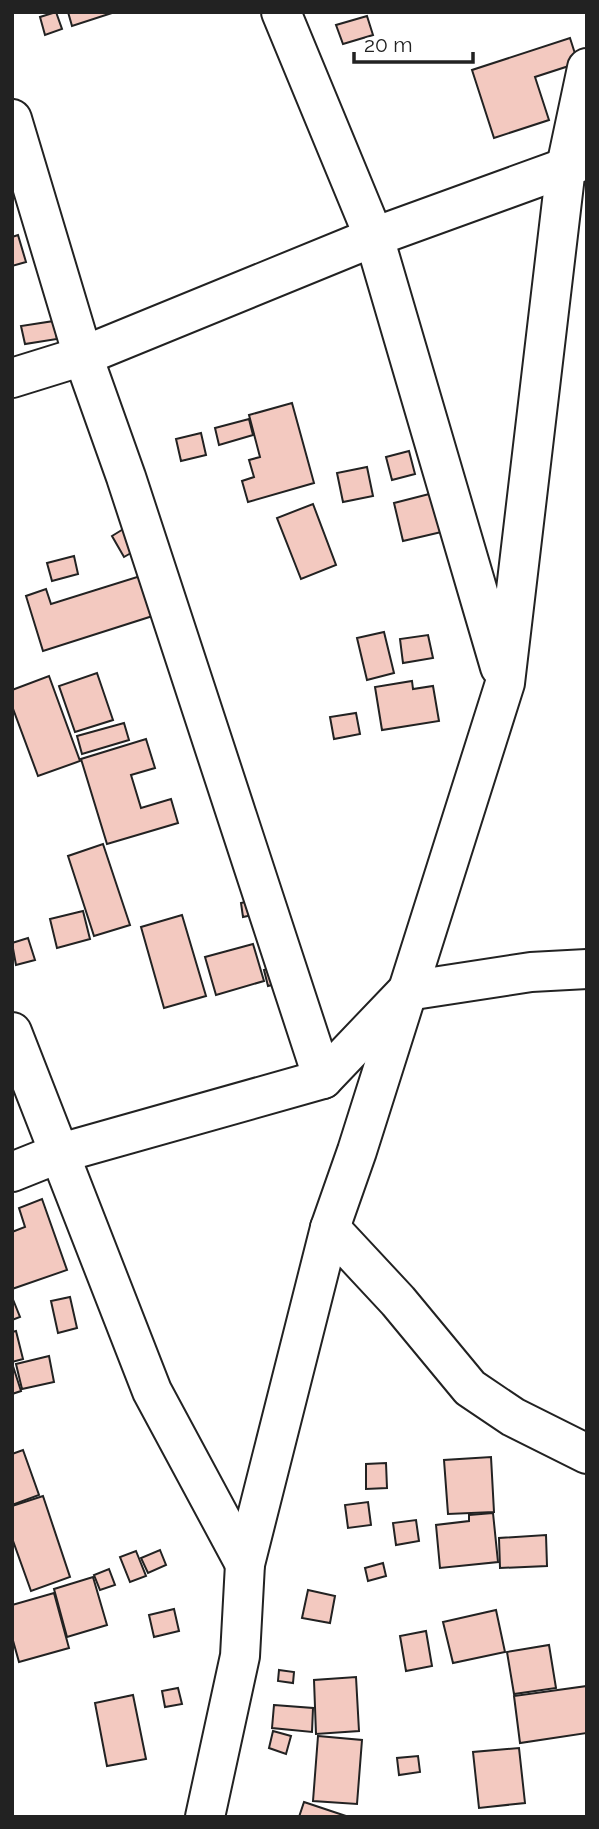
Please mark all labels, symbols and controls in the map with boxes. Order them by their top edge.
scale bar [354,21,473,65]
text: 20 m [364,32,412,57]

